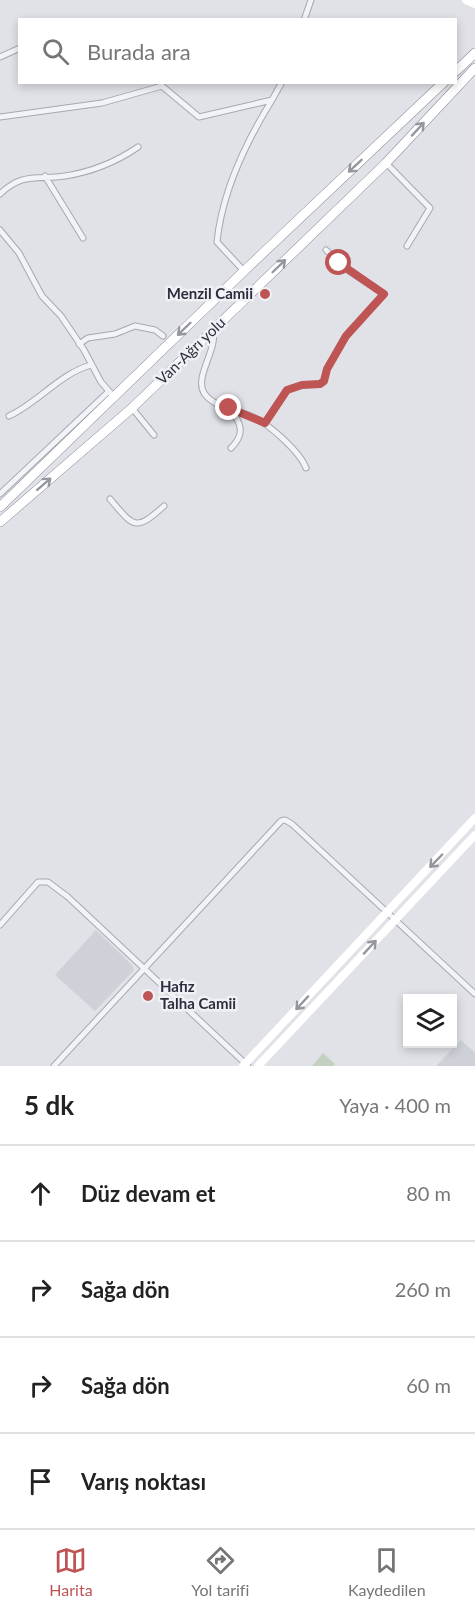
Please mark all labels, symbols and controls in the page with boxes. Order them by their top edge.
search box [18,18,457,84]
icon: search [39,35,72,68]
text: Burada ara [87,38,191,65]
one-way arrow [411,121,425,136]
one-way arrow [348,159,363,173]
route start [325,249,351,275]
one-way arrow [272,258,287,273]
place label: Menzil Camii [167,284,253,302]
marker: Menzil Camii [258,287,272,301]
street label: Van-Ağrı yolu [152,313,229,388]
one-way arrow [176,322,191,337]
route end [215,394,241,420]
one-way arrow [36,477,51,491]
one-way arrow [429,854,443,869]
one-way arrow [363,940,377,955]
place label: Hafız Talha Camii [160,977,236,1012]
marker: Hafız Talha Camii [141,989,155,1003]
map controls [403,994,457,1048]
button: layers [403,994,457,1048]
one-way arrow [295,995,309,1010]
text: 5 dk [24,1089,74,1121]
text: Yaya · 400 m [339,1093,451,1117]
icon: ahead [24,1177,57,1210]
text: Düz devam et [81,1180,216,1207]
text: 80 m [406,1181,451,1205]
icon: right [24,1273,57,1306]
text: Sağa dön [81,1276,170,1303]
text: 260 m [395,1277,451,1301]
icon: right [24,1369,57,1402]
text: Sağa dön [81,1372,170,1399]
text: 60 m [406,1373,451,1397]
icon: arrive [24,1465,57,1498]
text: Varış noktası [81,1468,206,1495]
tab: Harita [49,1544,93,1599]
tab: Yol tarifi [191,1544,249,1599]
tab: Kaydedilen [348,1544,426,1599]

